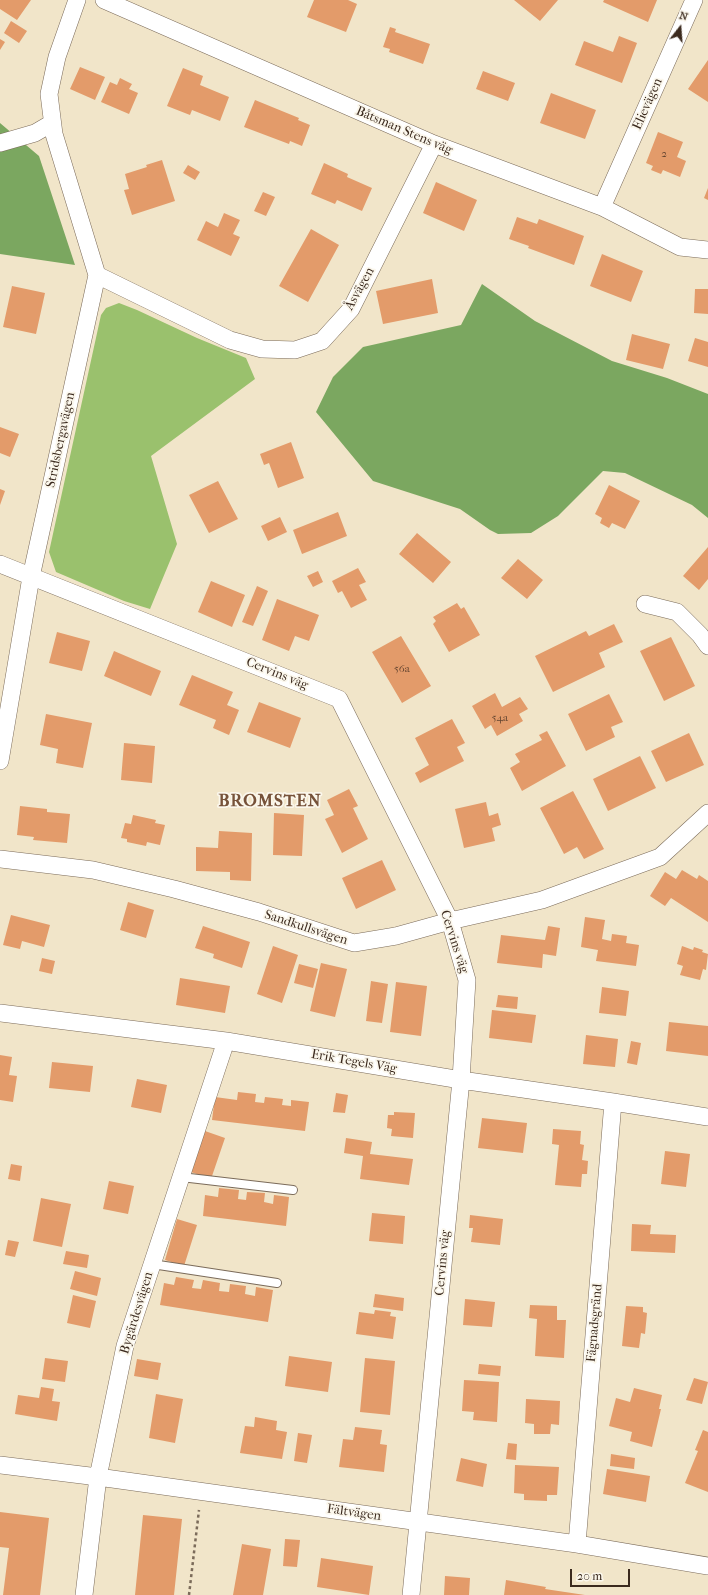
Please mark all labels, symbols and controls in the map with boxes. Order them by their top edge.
north arrow [660,8,700,48]
text: N [678,9,690,23]
street label: Elievägen [630,76,666,132]
street label: Båtsman Stens väg [353,104,455,158]
house number: 2 [661,147,667,161]
street label: Åsvägen [342,265,378,313]
street label: Stridsbergavägen [43,391,79,489]
street label: Cervins väg [244,654,310,694]
house number: 56a [394,662,410,676]
house number: 54a [492,711,508,725]
district label: BROMSTEN [218,792,322,812]
street label: Sandkullsvägen [262,907,350,949]
street label: Cervins väg [436,908,472,976]
street label: Erik Tegels Väg [310,1047,398,1077]
street label: Cervins väg [432,1230,454,1296]
street label: Bygärdesvägen [117,1270,157,1356]
street label: Fägnadsgränd [584,1283,606,1363]
street label: Fältvägen [326,1501,382,1525]
scale bar [572,1561,632,1587]
text: 20 m [577,1569,602,1583]

